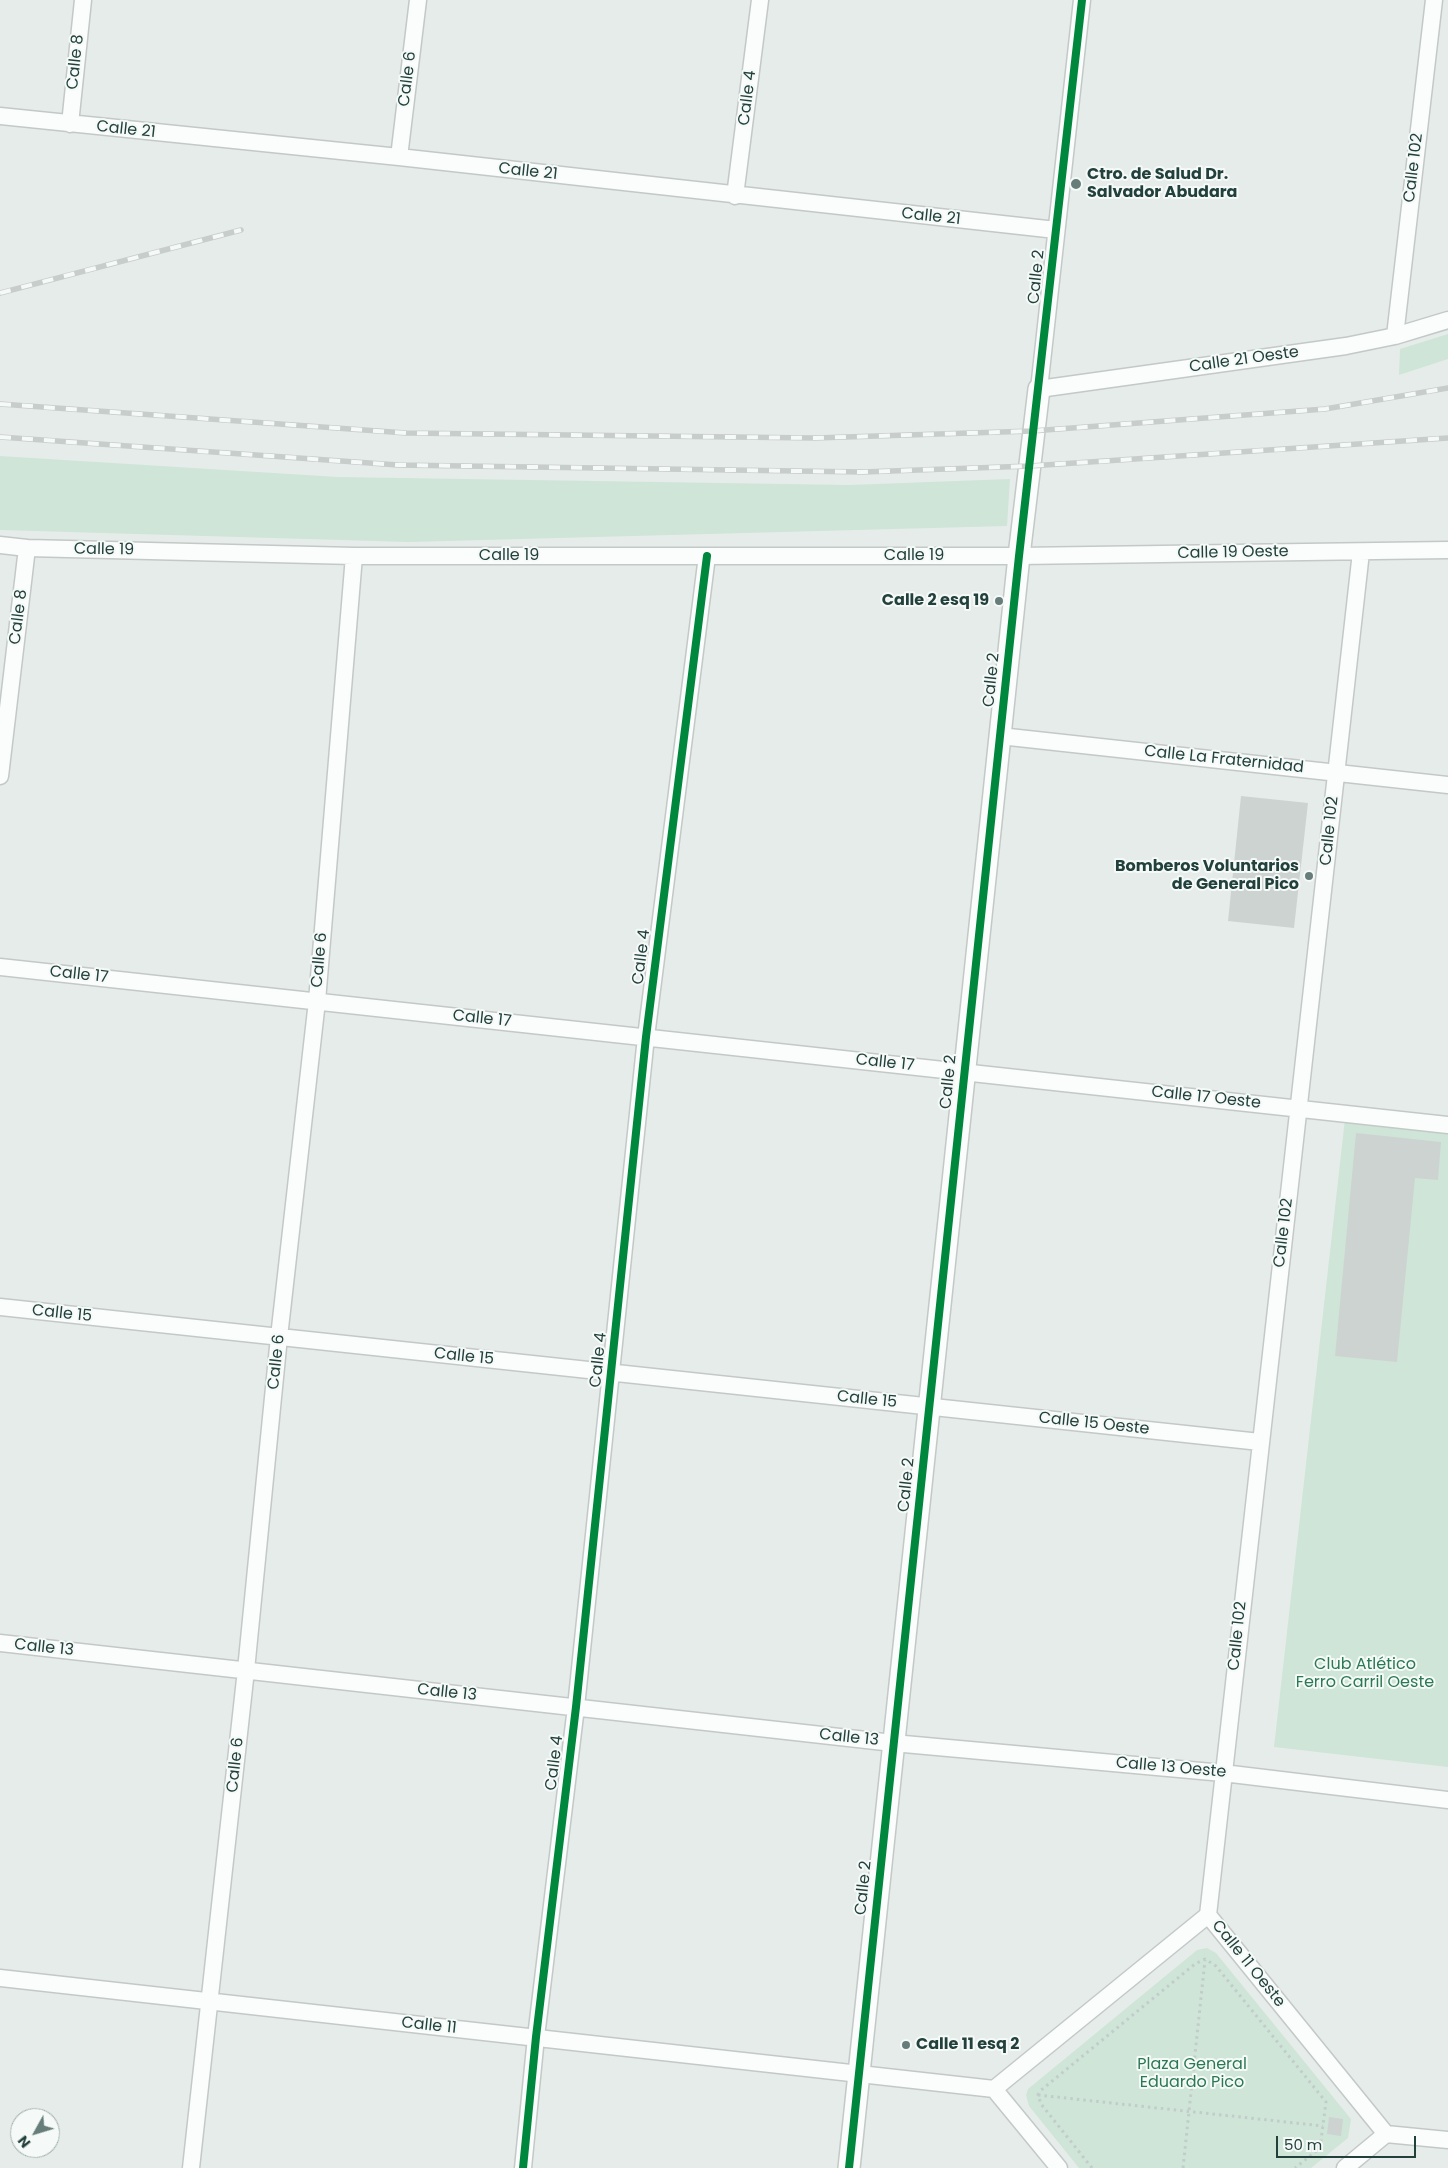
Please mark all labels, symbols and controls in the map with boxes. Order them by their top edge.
street label: Calle 8 [64,33,88,91]
street label: Calle 6 [395,50,421,108]
street label: Calle 4 [735,69,761,127]
street label: Calle 21 [95,117,157,143]
street label: Calle 102 [1400,132,1428,204]
street label: Calle 21 [497,159,559,185]
place label: Ctro. de Salud Dr. Salvador Abudara [1087,165,1237,203]
marker: Ctro. de Salud Dr. Salvador Abudara [1069,177,1083,191]
street label: Calle 21 [900,204,962,230]
street label: Calle 2 [1025,249,1049,305]
street label: Calle 21 Oeste [1188,343,1300,377]
street label: Calle 19 [74,540,134,560]
street label: Calle 19 Oeste [1177,542,1289,564]
street label: Calle 19 [479,546,539,566]
street label: Calle 19 [884,546,944,566]
street label: Calle 8 [6,588,32,646]
place label: Calle 2 esq 19 [882,591,989,611]
marker: Calle 2 esq 19 [993,595,1005,607]
street label: Calle 2 [980,652,1004,708]
street label: Calle La Fraternidad [1143,742,1305,778]
street label: Calle 102 [1317,795,1343,867]
place label: Bomberos Voluntarios de General Pico [1115,857,1299,895]
marker: Bomberos Voluntarios de General Pico [1303,870,1315,882]
street label: Calle 4 [629,928,655,986]
street label: Calle 6 [308,932,332,988]
street label: Calle 17 [49,962,109,988]
street label: Calle 17 [452,1006,512,1032]
street label: Calle 17 [855,1050,915,1076]
street label: Calle 2 [937,1054,961,1110]
street label: Calle 17 Oeste [1150,1083,1262,1113]
street label: Calle 102 [1270,1197,1298,1269]
street label: Calle 15 [31,1301,93,1327]
street label: Calle 4 [587,1332,611,1388]
street label: Calle 6 [265,1333,289,1391]
street label: Calle 15 [433,1344,495,1370]
street label: Calle 15 [836,1387,898,1413]
street label: Calle 15 Oeste [1038,1409,1150,1439]
street label: Calle 2 [895,1457,919,1513]
street label: Calle 102 [1225,1600,1251,1672]
street label: Calle 13 [13,1635,75,1661]
park label: Club Atlético Ferro Carril Oeste [1296,1655,1434,1693]
street label: Calle 13 [416,1680,478,1706]
street label: Calle 13 [818,1725,880,1751]
street label: Calle 4 [542,1734,568,1792]
street label: Calle 6 [224,1736,248,1794]
street label: Calle 13 Oeste [1115,1754,1227,1782]
street label: Calle 2 [852,1860,876,1916]
street label: Calle 11 Oeste [1207,1917,1289,2011]
street label: Calle 11 [400,2014,458,2038]
place label: Calle 11 esq 2 [916,2035,1019,2055]
marker: Calle 11 esq 2 [900,2039,912,2051]
park label: Plaza General Eduardo Pico [1137,2055,1247,2093]
north arrow [10,2108,60,2158]
scale bar [1278,2126,1418,2158]
text: N [13,2131,35,2152]
text: 50 m [1284,2134,1322,2155]

